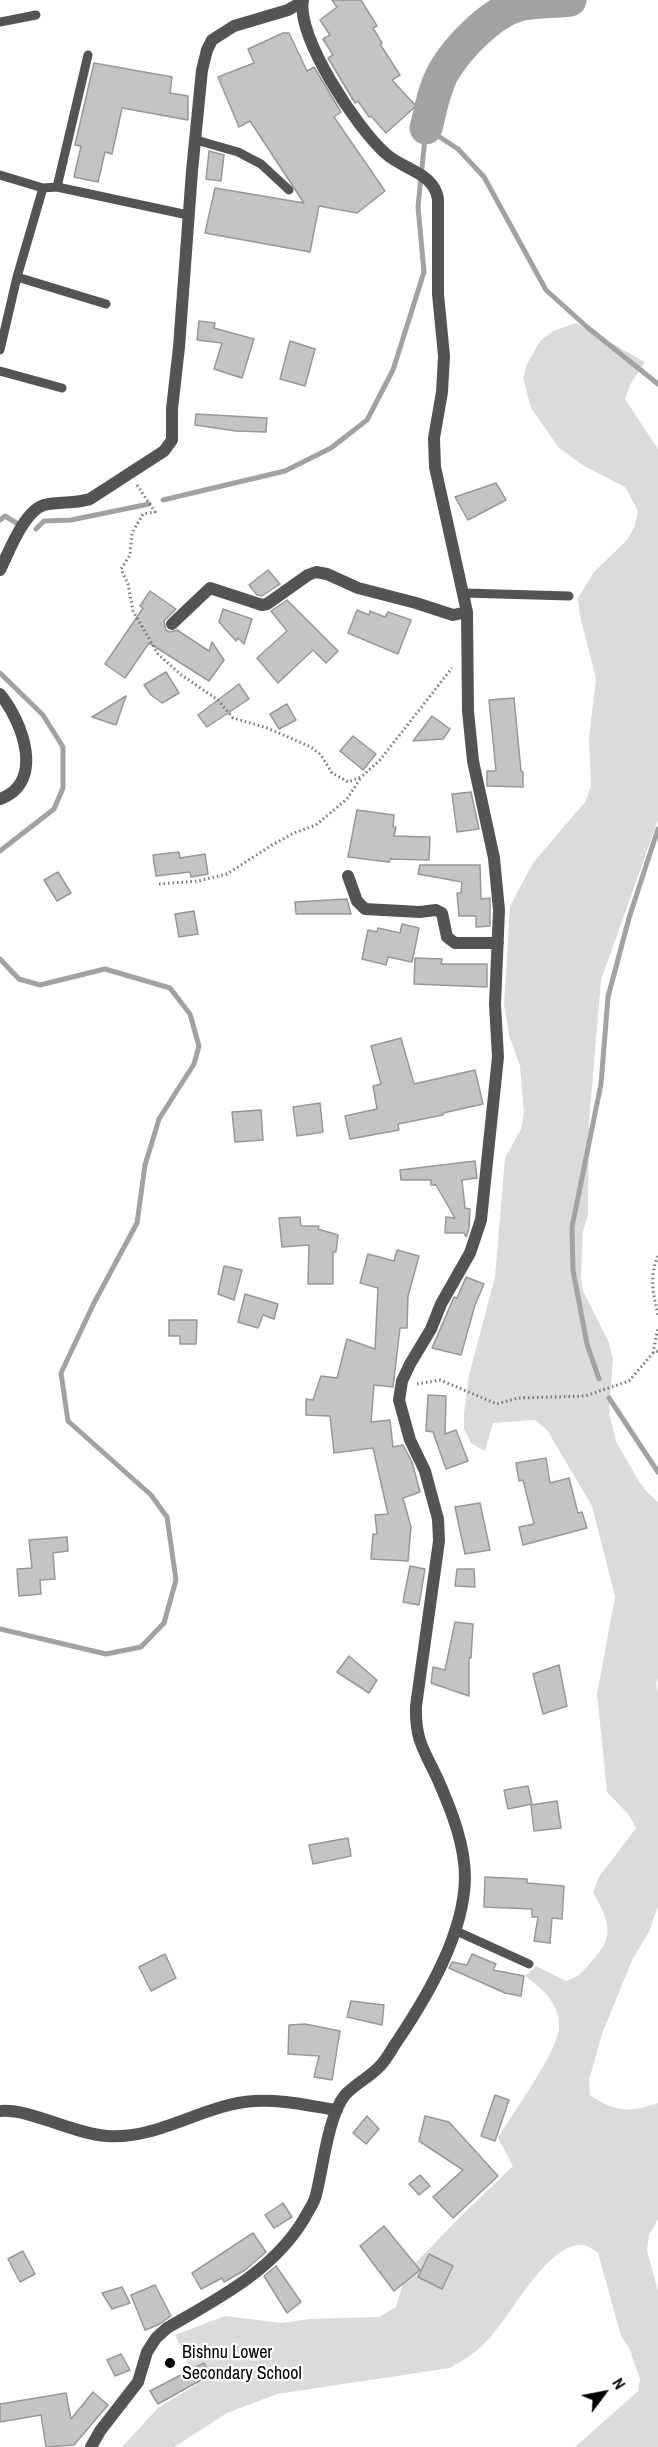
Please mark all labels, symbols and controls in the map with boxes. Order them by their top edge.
place label: Bishnu Lower Secondary School [182,2342,302,2384]
marker: Bishnu Lower Secondary School [163,2356,177,2370]
north arrow [574,2363,634,2423]
text: N [607,2374,631,2393]

